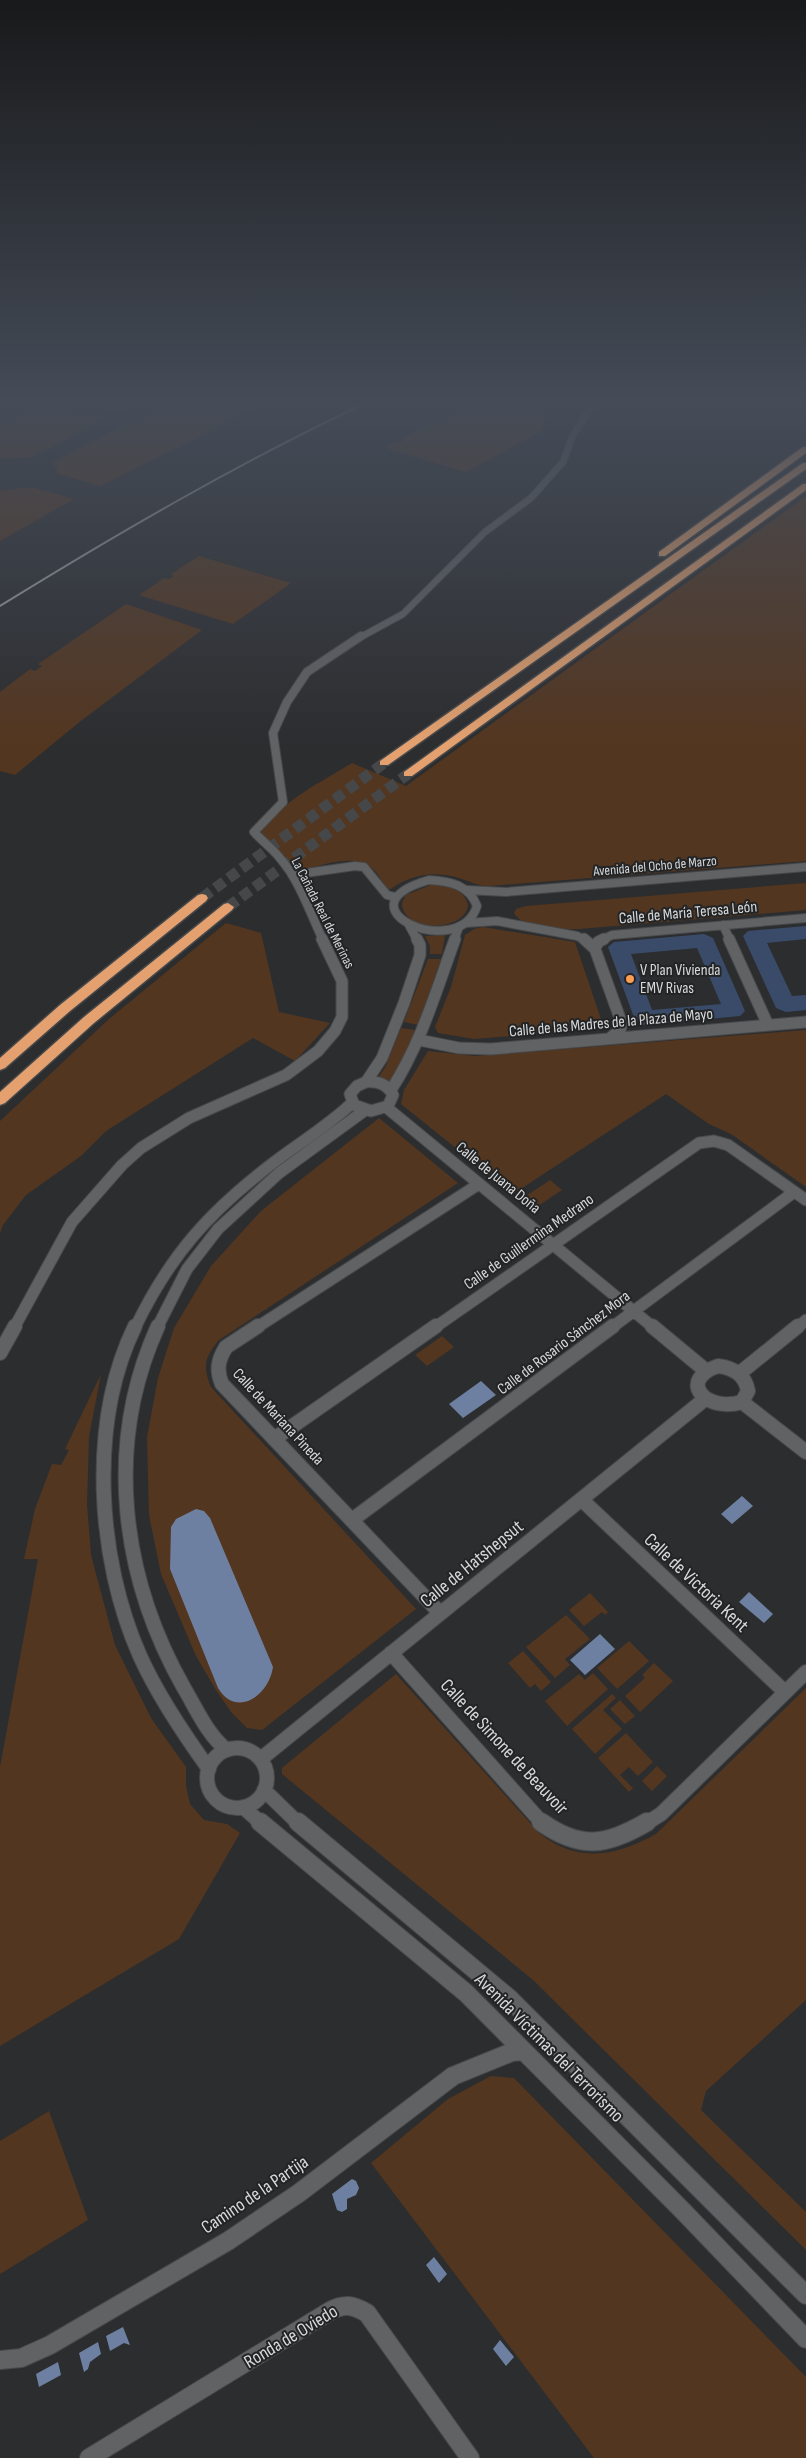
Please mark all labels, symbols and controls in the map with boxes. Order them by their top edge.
street label: Avenida del Ocho de Marzo [592,852,718,880]
street label: La Cañada Real de Merinas [288,855,358,971]
street label: Calle de María Teresa León [618,897,758,929]
place label: V Plan Vivienda EMV Rivas [640,961,720,998]
marker: V Plan Vivienda EMV Rivas [624,973,636,985]
street label: Calle de las Madres de la Plaza de Mayo [508,1005,714,1041]
street label: Calle de Juana Doña [452,1138,544,1218]
street label: Calle de Guillermina Medrano [460,1190,598,1294]
street label: Calle de Rosario Sánchez Mora [494,1287,634,1399]
street label: Calle de Mariana Pineda [228,1365,328,1469]
street label: Calle de Hatshepsut [416,1515,528,1613]
street label: Calle de Victoria Kent [639,1529,753,1638]
street label: Calle de Simone de Beauvoir [435,1674,573,1820]
street label: Avenida Víctimas del Terrorismo [469,1968,628,2127]
street label: Camino de la Partija [197,2151,313,2239]
street label: Ronda de Oviedo [240,2300,342,2374]

